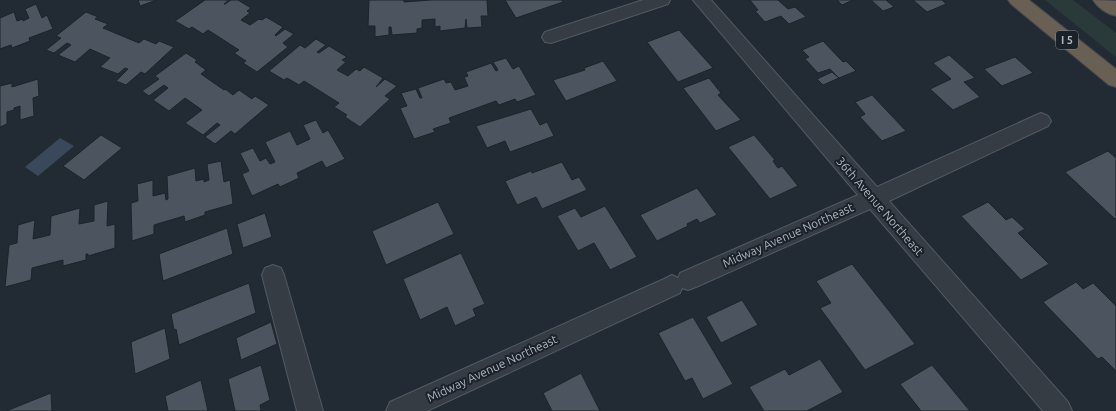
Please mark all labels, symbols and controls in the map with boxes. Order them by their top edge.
road number: I 5 [1056,31,1078,49]
street label: 36th Avenue Northeast [834,154,926,258]
street label: Midway Avenue Northeast [721,200,856,270]
street label: Midway Avenue Northeast [425,332,559,404]

